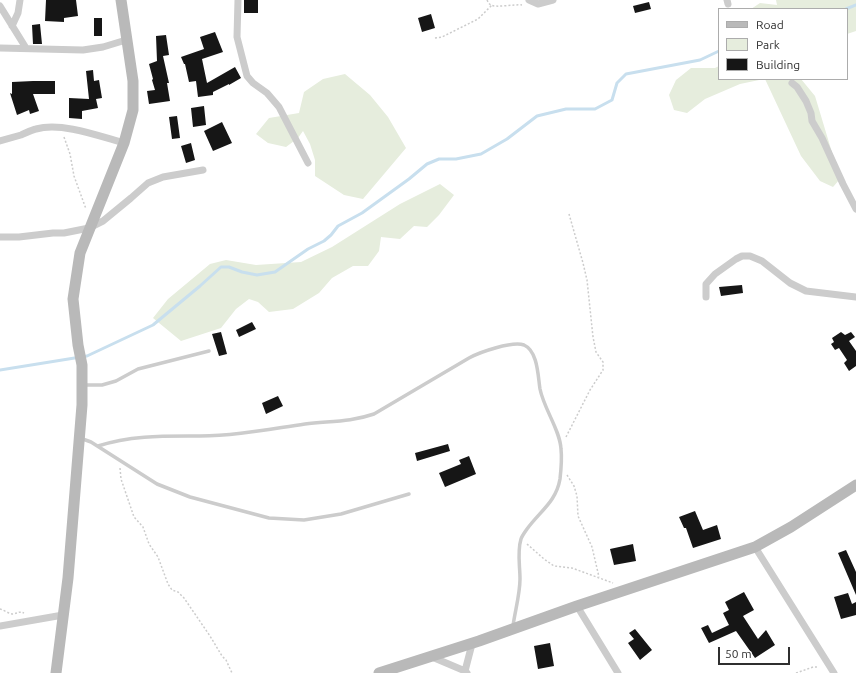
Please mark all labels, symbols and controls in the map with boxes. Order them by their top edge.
legend [718,8,848,80]
text: Road [756,18,784,31]
text: Park [756,38,780,51]
text: Building [756,58,800,71]
scale bar [720,639,792,665]
text: 50 m [725,647,752,660]

